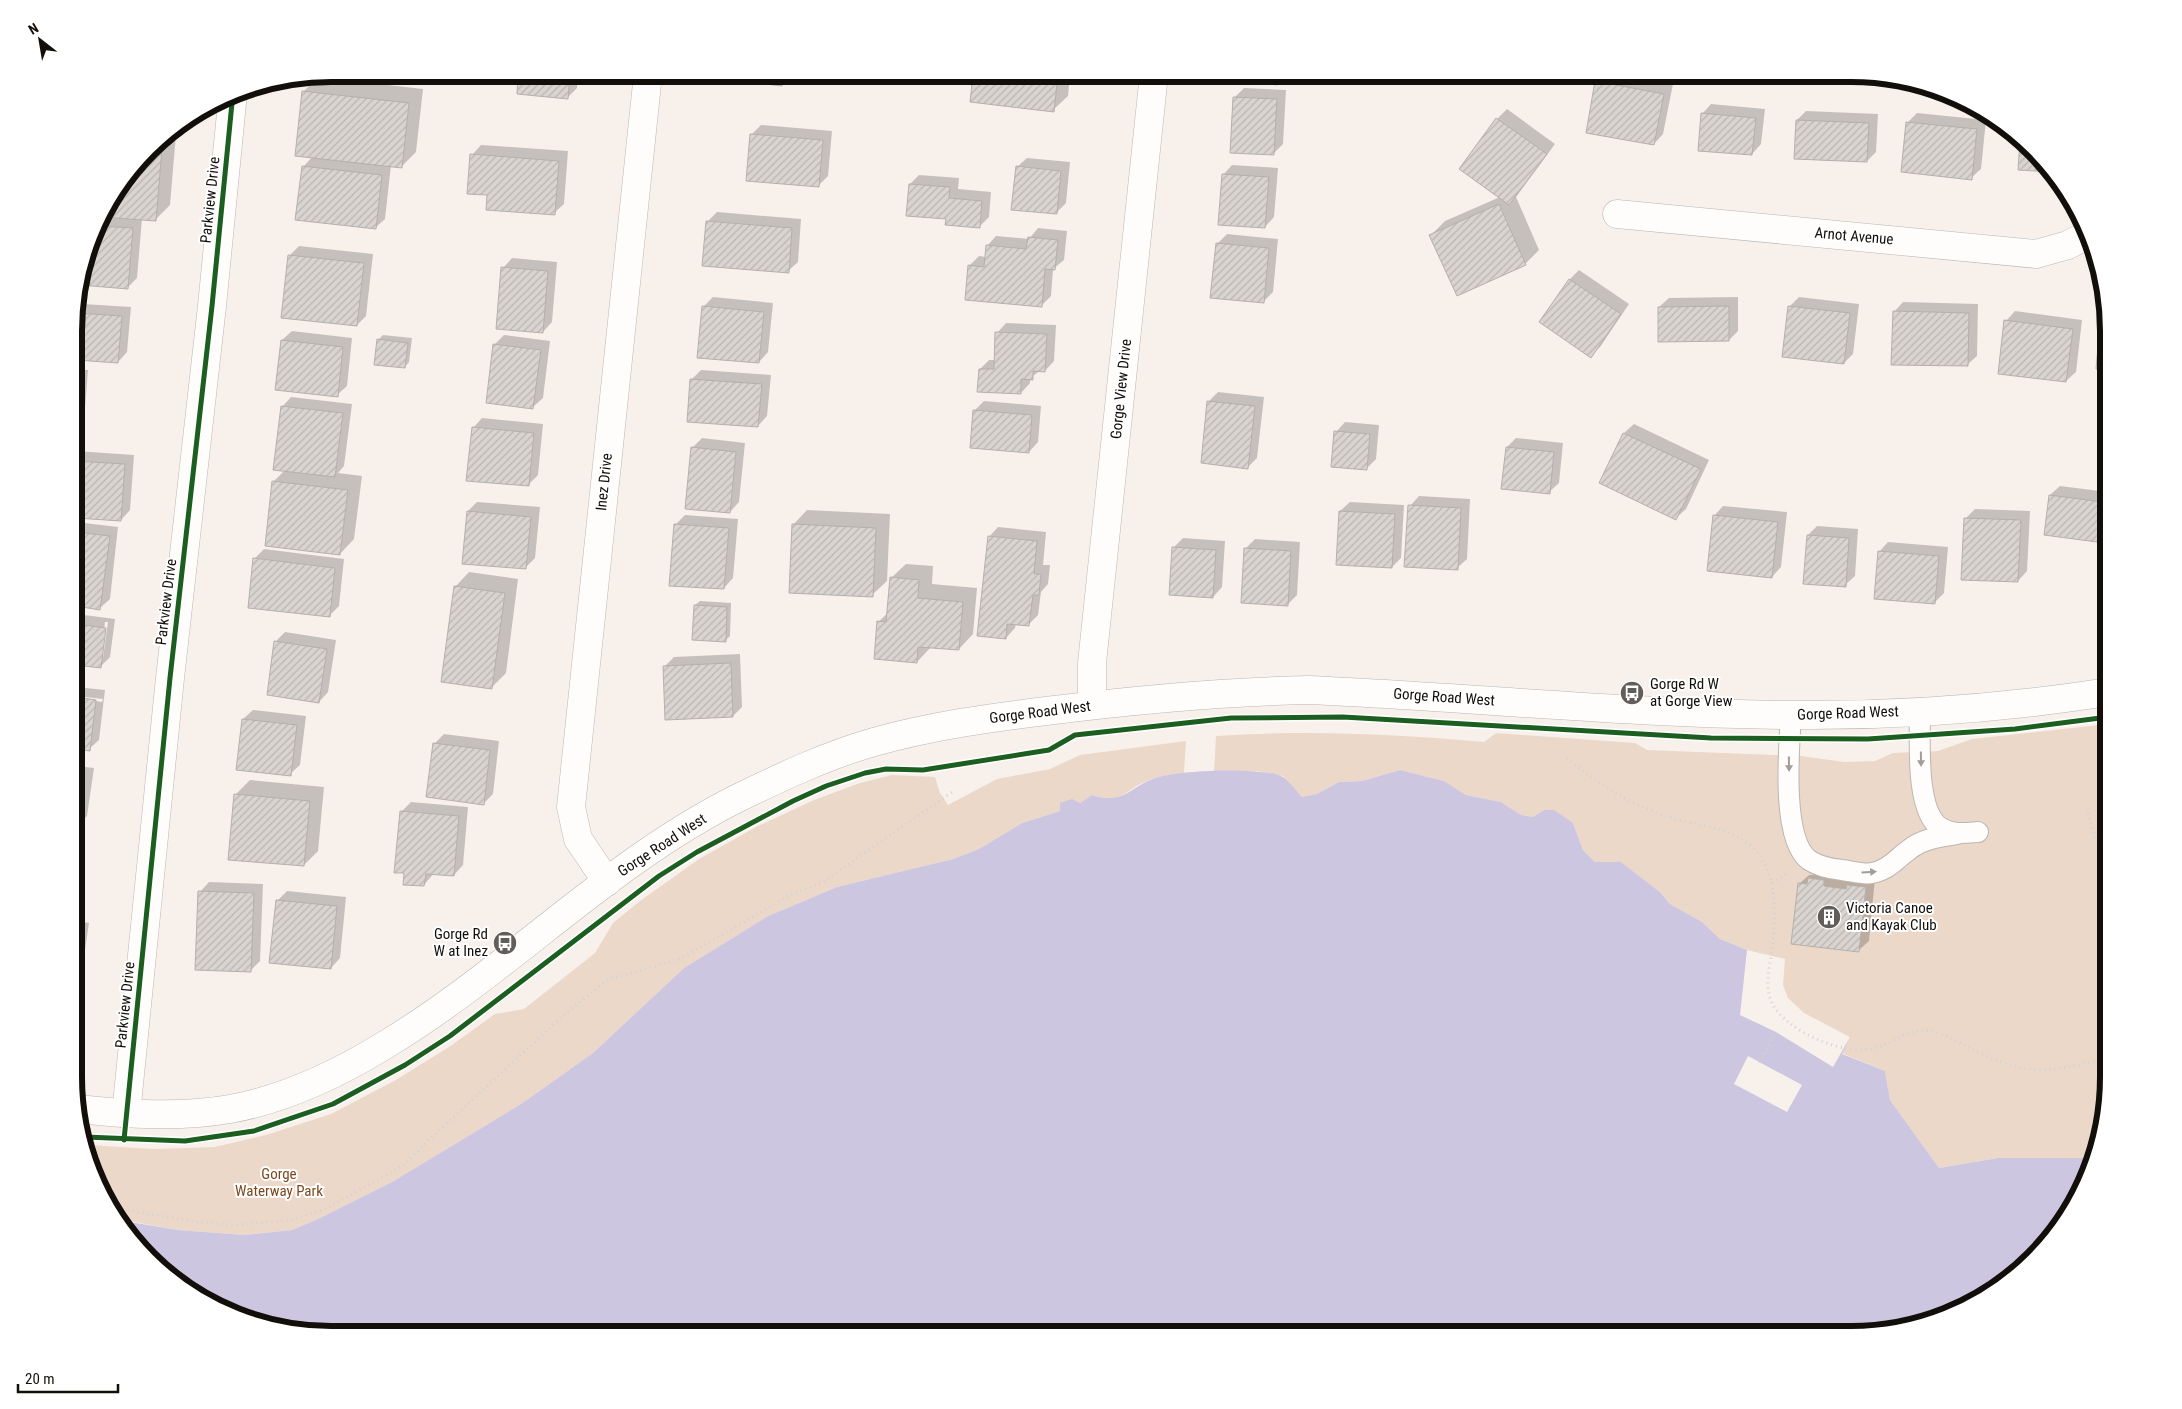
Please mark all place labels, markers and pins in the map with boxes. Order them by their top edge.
place label: Gorge Rd W at Gorge View [1650,675,1733,710]
bus stop icon: Gorge Rd W at Gorge View [1619,680,1645,706]
place label: Victoria Canoe and Kayak Club [1846,899,1937,934]
building icon: Victoria Canoe and Kayak Club [1816,904,1842,930]
place label: Gorge Rd W at Inez [433,925,488,960]
bus stop icon: Gorge Rd W at Inez [492,930,518,956]

